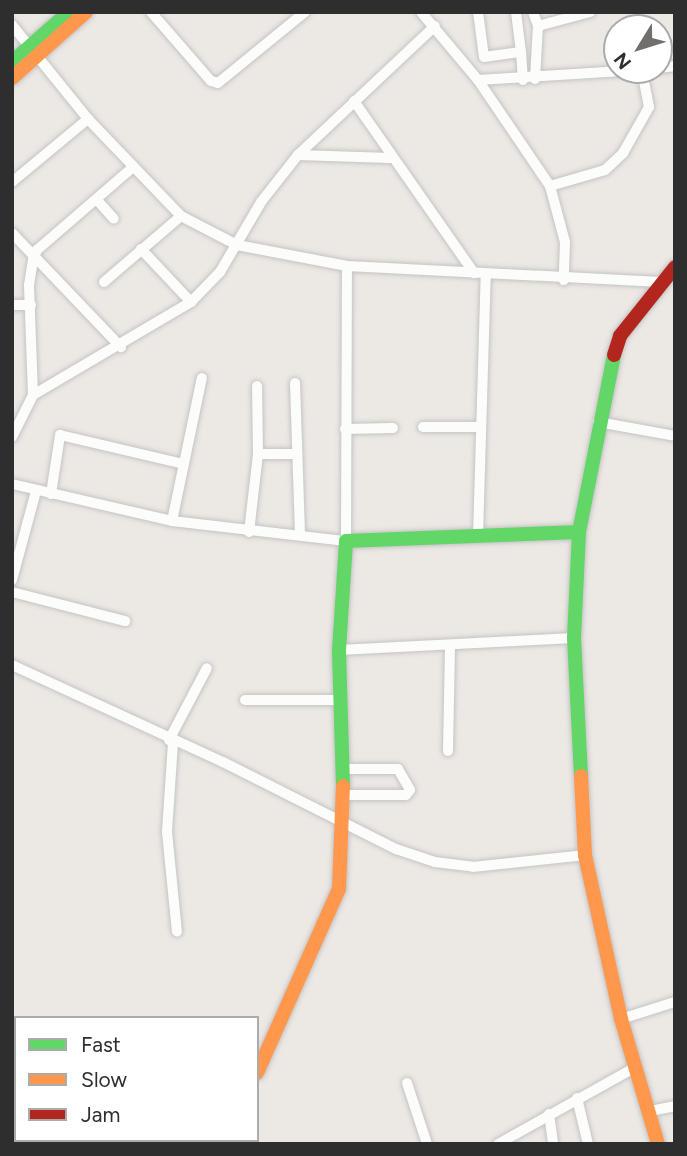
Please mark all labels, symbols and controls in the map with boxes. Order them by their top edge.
north arrow [603,14,673,84]
text: N [609,48,636,74]
legend [14,1016,259,1142]
text: Fast [81,1032,121,1057]
text: Slow [81,1067,127,1092]
text: Jam [81,1102,120,1127]

